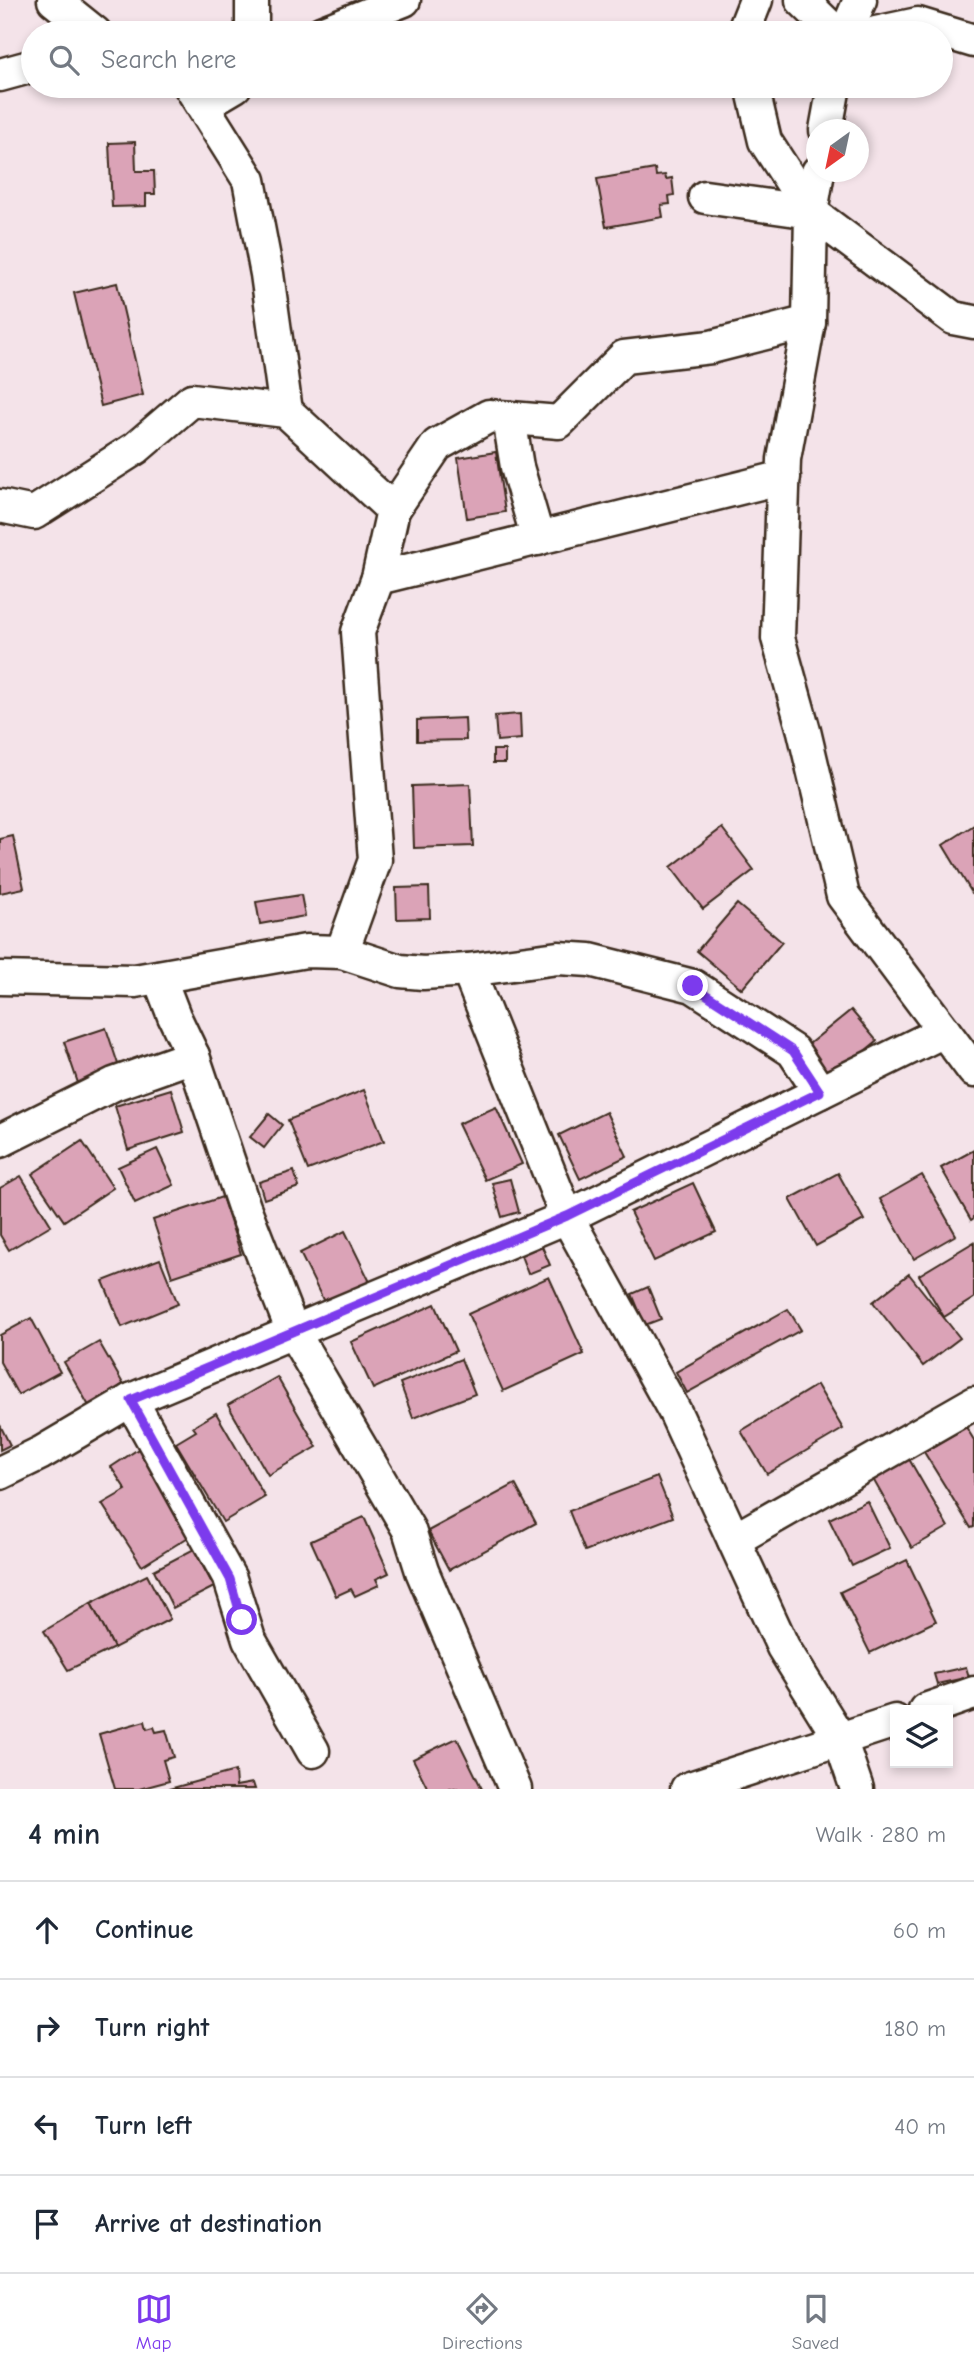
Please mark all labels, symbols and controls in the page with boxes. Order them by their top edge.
search box [21,21,953,98]
icon: search [45,41,83,79]
text: Search here [101,45,236,75]
north arrow [806,119,869,182]
route end [677,970,708,1001]
route start [226,1604,257,1635]
map controls [890,1705,953,1768]
button: layers [890,1705,953,1768]
text: 4 min [28,1817,100,1852]
text: Walk · 280 m [816,1821,946,1848]
icon: ahead [28,1911,66,1949]
text: Continue [95,1915,193,1945]
text: 60 m [893,1917,946,1944]
icon: right [28,2009,66,2047]
text: Turn right [95,2013,209,2043]
text: 180 m [884,2015,946,2042]
icon: left [28,2107,66,2145]
text: Turn left [95,2111,192,2141]
text: 40 m [894,2113,946,2140]
icon: arrive [28,2205,66,2243]
text: Arrive at destination [95,2209,322,2239]
tab: Map [135,2290,173,2354]
tab: Directions [442,2290,522,2354]
tab: Saved [792,2290,839,2354]

